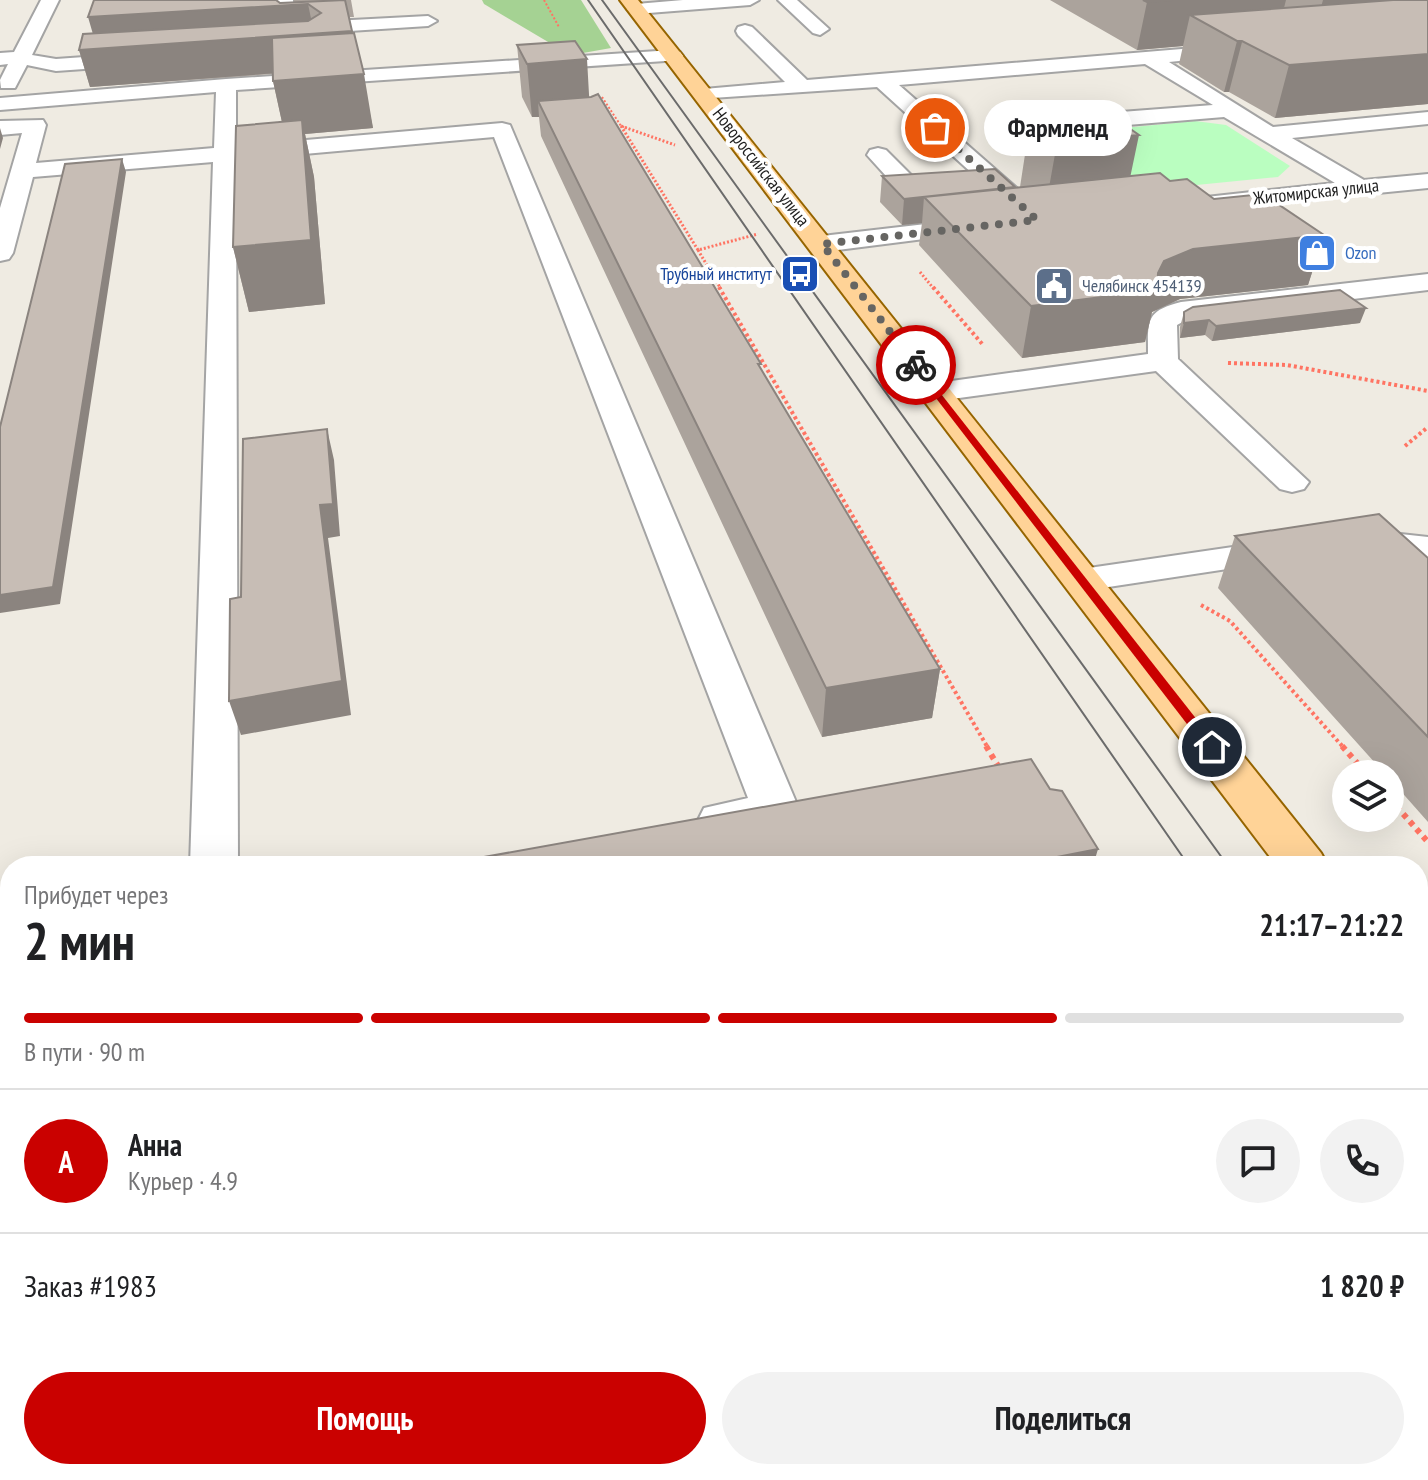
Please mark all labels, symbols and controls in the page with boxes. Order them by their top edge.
pin [901,94,969,162]
callout: Фармленд [983,100,1131,156]
street label: Новороссийская улица [708,103,815,231]
icon: bag [913,106,957,150]
text: Фармленд [1008,111,1108,144]
street label: Житомирская улица [1251,173,1380,210]
shop icon: Ozon [1296,232,1338,274]
place label: Ozon [1345,241,1377,264]
bus stop icon: Трубный институт [779,253,821,295]
place label: Трубный институт [660,262,772,285]
public building icon: Челябинск 454139 [1033,265,1075,307]
place label: Челябинск 454139 [1082,274,1201,297]
courier [876,325,956,405]
icon: bike [894,343,938,387]
pin [1178,713,1246,781]
icon: home [1190,725,1234,769]
map controls [1332,760,1404,832]
button: layers [1332,760,1404,832]
text: Прибудет через [24,878,168,911]
text: 21:17–21:22 [1260,905,1404,944]
text: 2 мин [24,907,135,974]
text: В пути · 90 m [24,1035,145,1068]
button: chat [1216,1119,1300,1203]
button: phone [1320,1119,1404,1203]
text: Анна [128,1125,182,1164]
text: А [58,1142,74,1181]
text: Курьер · 4.9 [128,1164,238,1197]
text: Заказ #1983 [24,1266,157,1305]
text: 1 820 ₽ [1320,1266,1404,1305]
button: Помощь [24,1372,706,1464]
button: Поделиться [722,1372,1404,1464]

